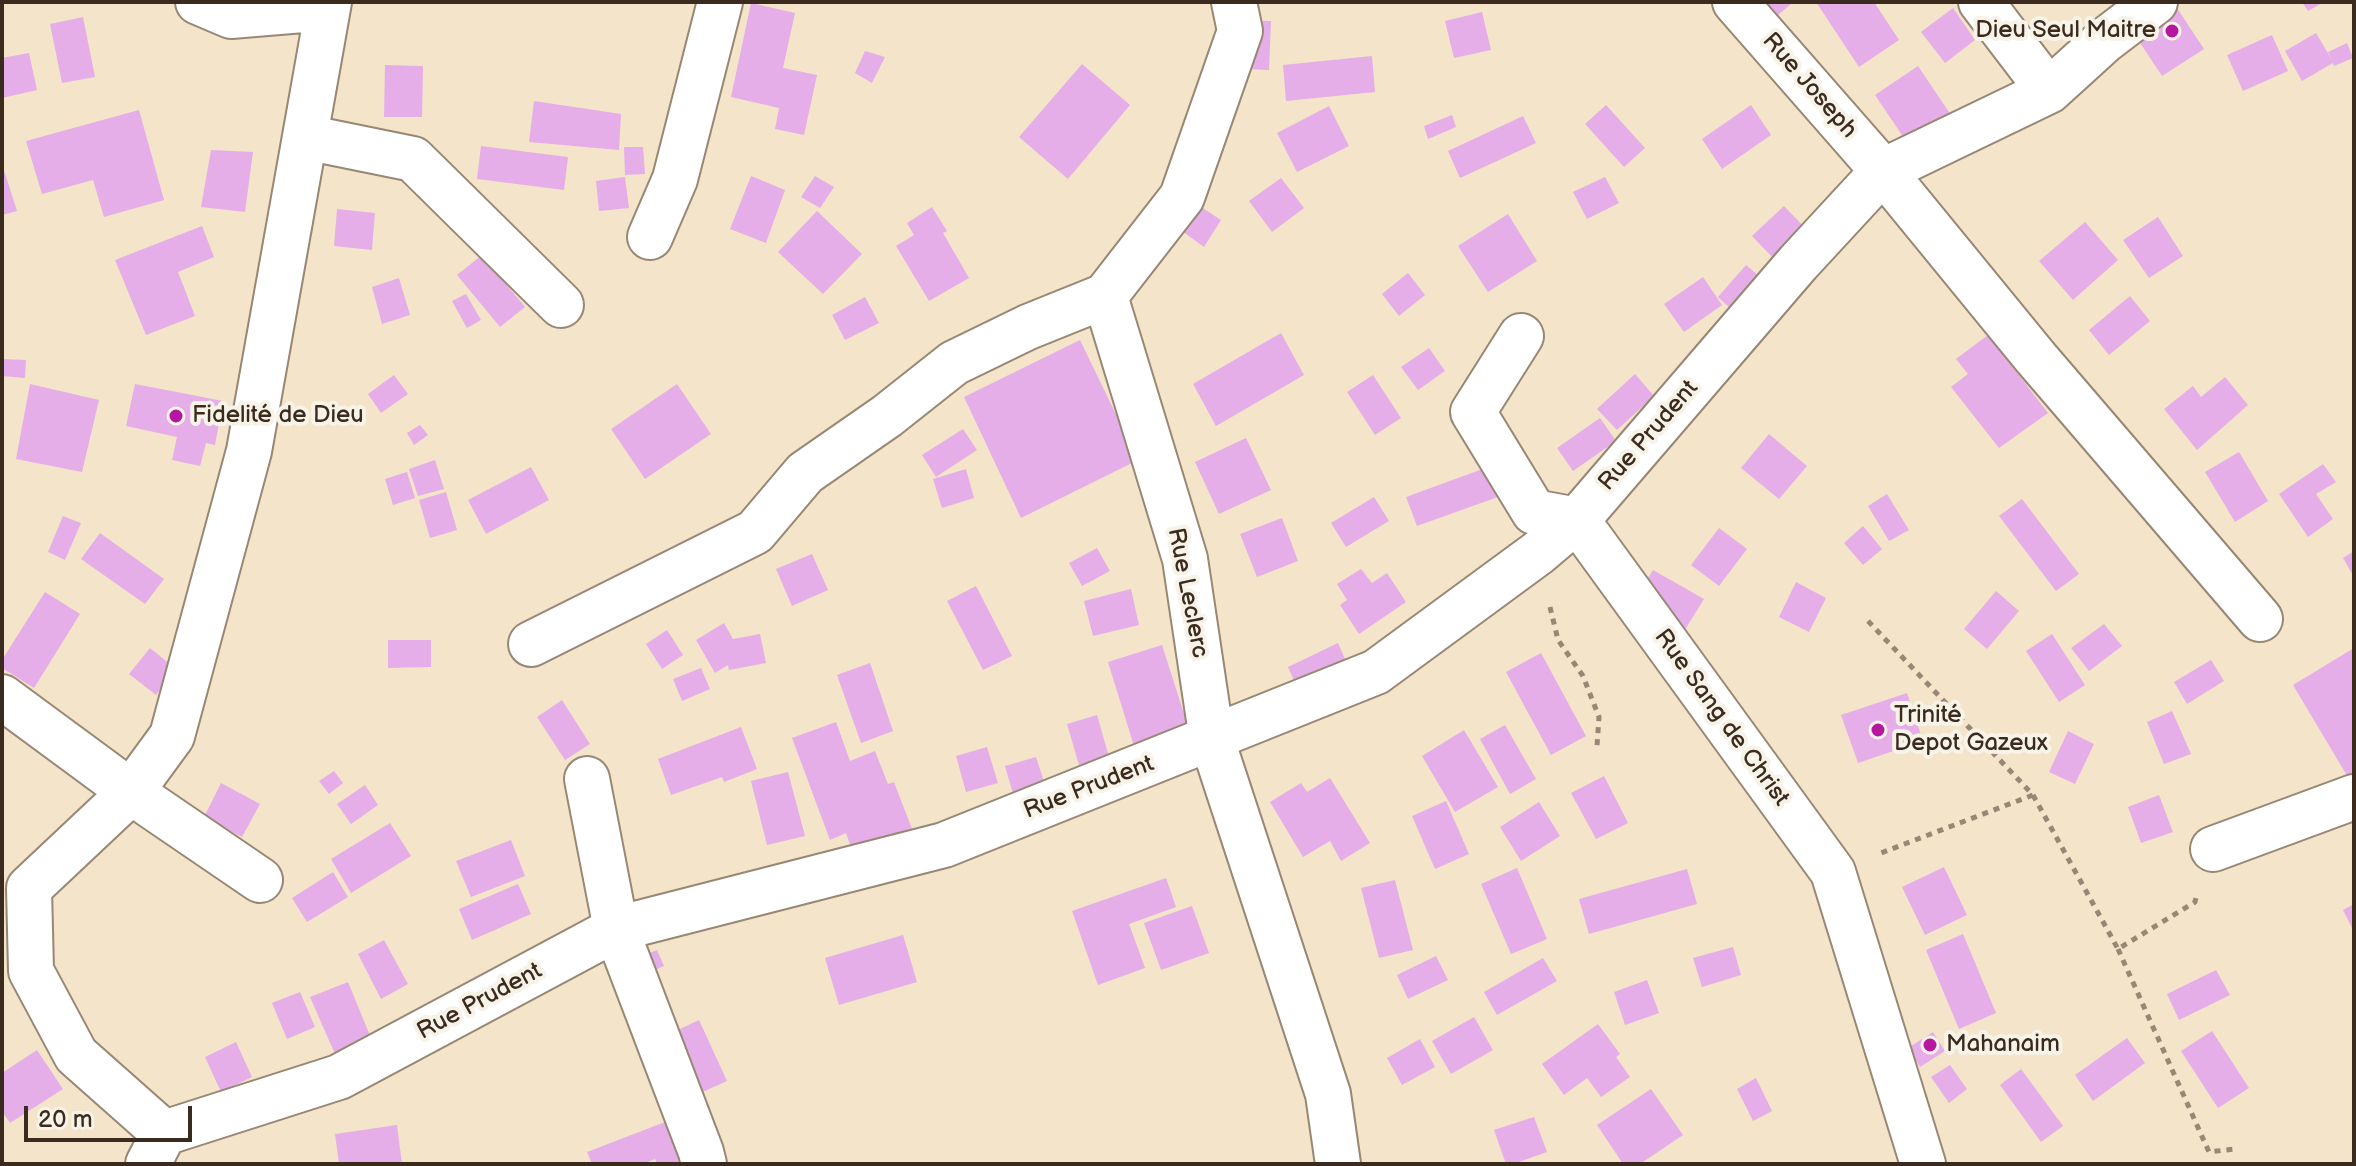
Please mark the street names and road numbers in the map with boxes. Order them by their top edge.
street label: Rue Joseph [1755,27,1863,145]
street label: Rue Prudent [1593,375,1705,497]
street label: Rue Leclerc [1160,526,1214,660]
street label: Rue Sang de Christ [1647,624,1795,812]
street label: Rue Prudent [1020,750,1158,826]
street label: Rue Prudent [413,957,547,1047]

